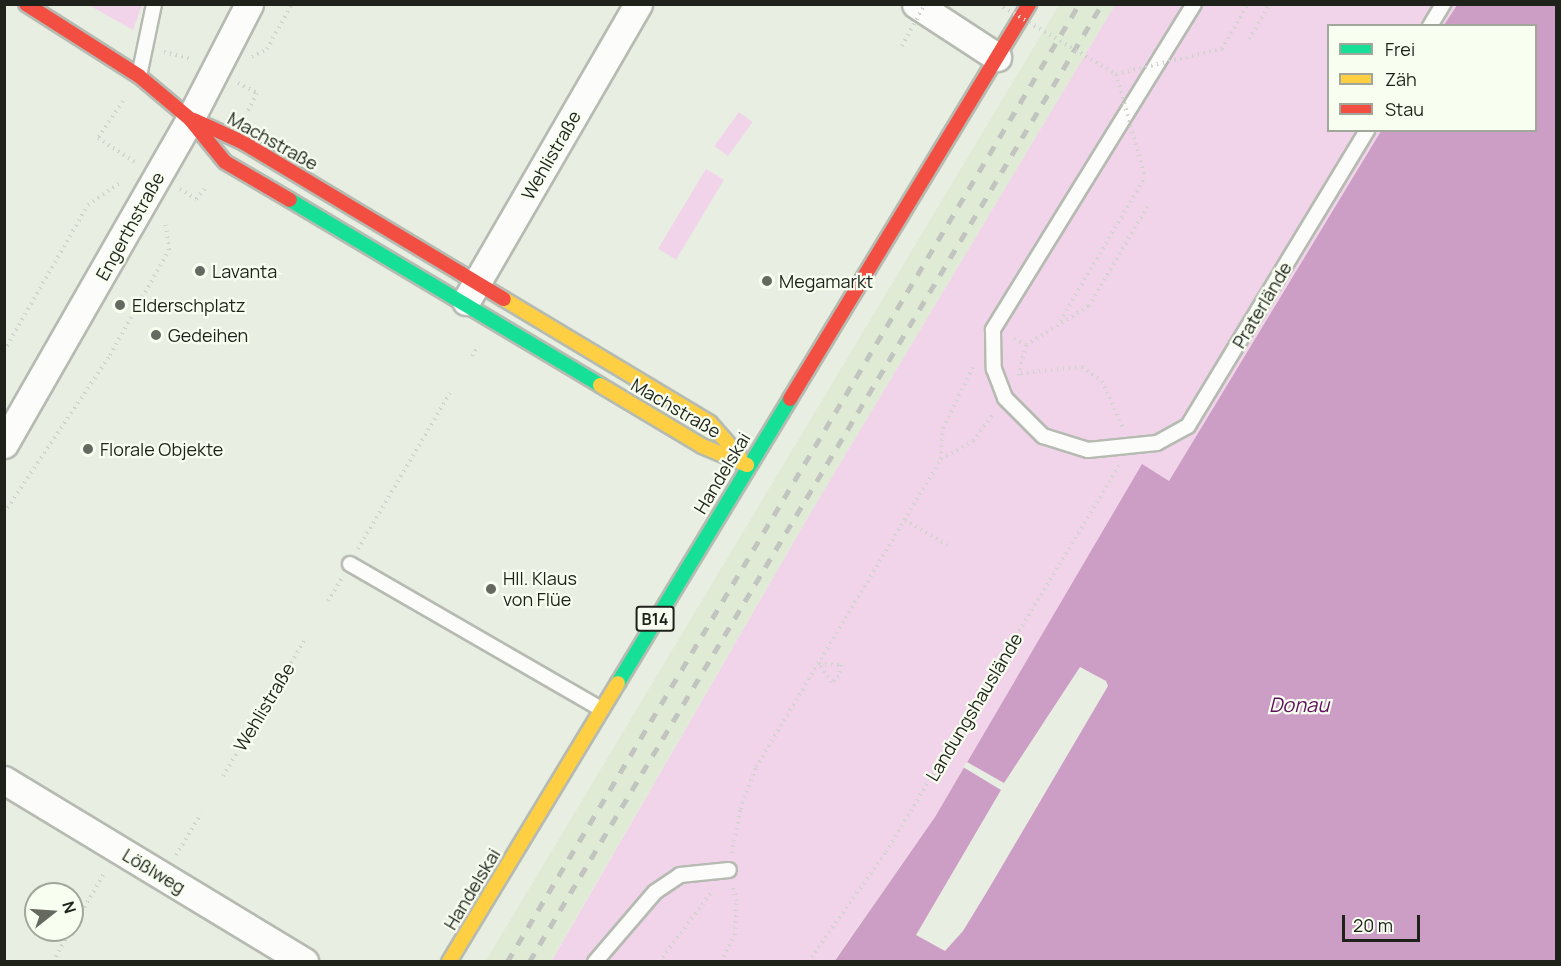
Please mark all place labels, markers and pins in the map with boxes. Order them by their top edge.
place label: Lavanta [212,260,277,282]
marker: Lavanta [193,264,207,278]
place label: Megamarkt [779,270,873,292]
marker: Megamarkt [760,274,774,288]
place label: Elderschplatz [132,294,245,316]
marker: Elderschplatz [113,298,127,312]
place label: Gedeihen [168,324,248,346]
marker: Gedeihen [149,328,163,342]
place label: Florale Objekte [100,438,223,460]
marker: Florale Objekte [81,442,95,456]
place label: Hll. Klaus von Flüe [503,568,577,610]
marker: Hll. Klaus von Flüe [484,582,498,596]

